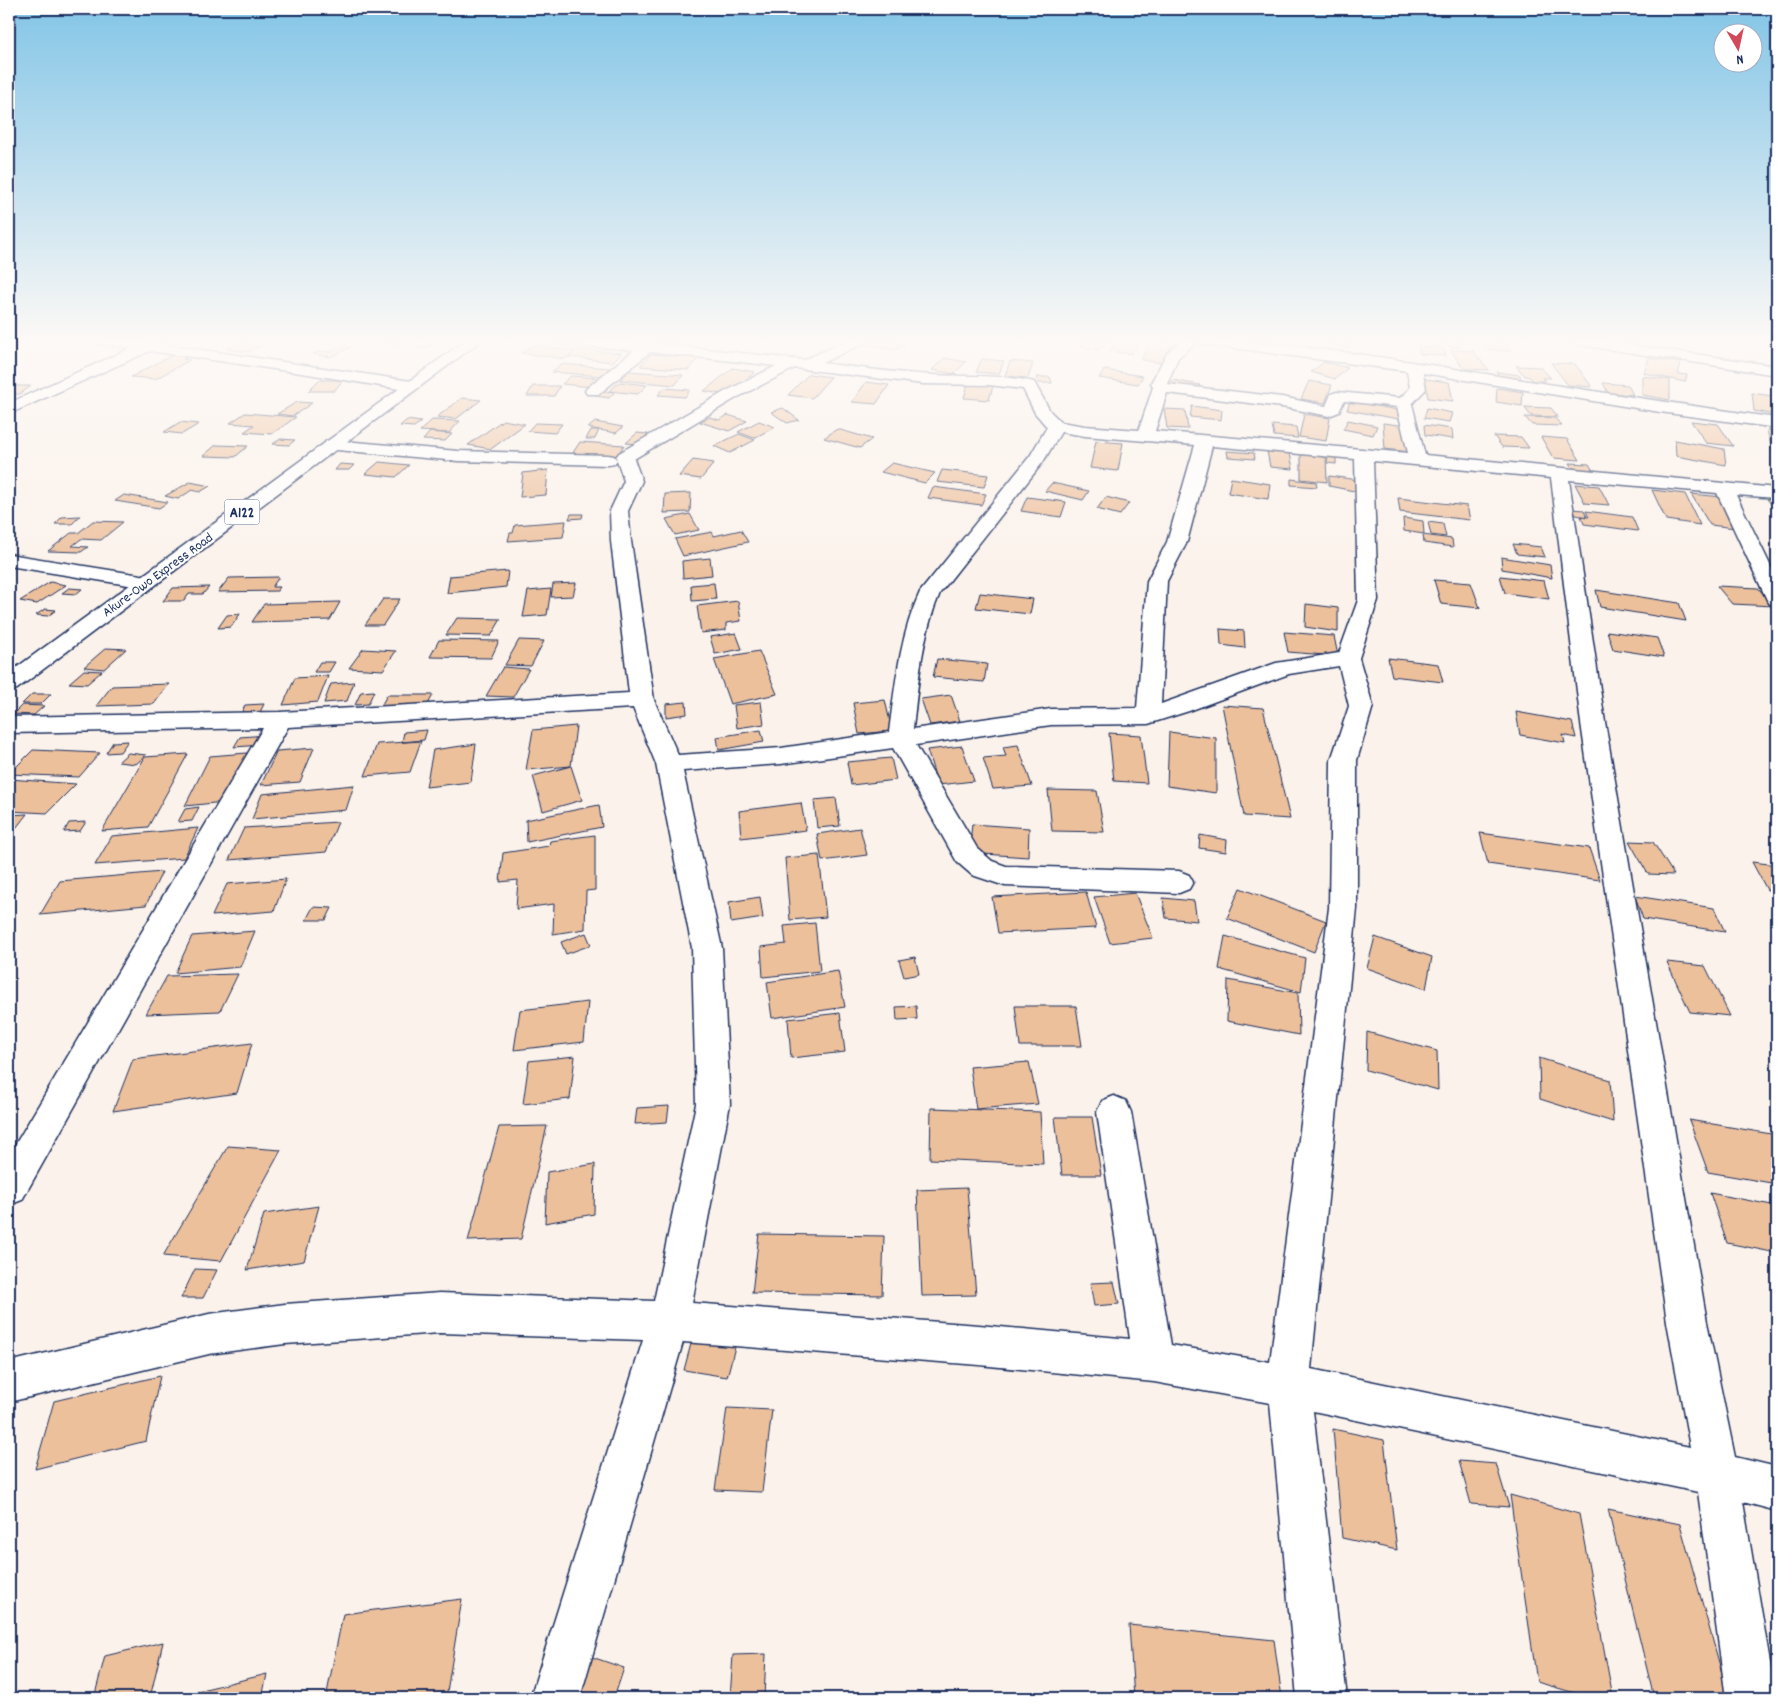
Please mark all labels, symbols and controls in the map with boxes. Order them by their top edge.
north arrow [1714,22,1764,72]
text: N [1735,48,1745,69]
road number: A122 [224,500,260,524]
street label: Akure-Owo Express Road [99,529,218,623]

